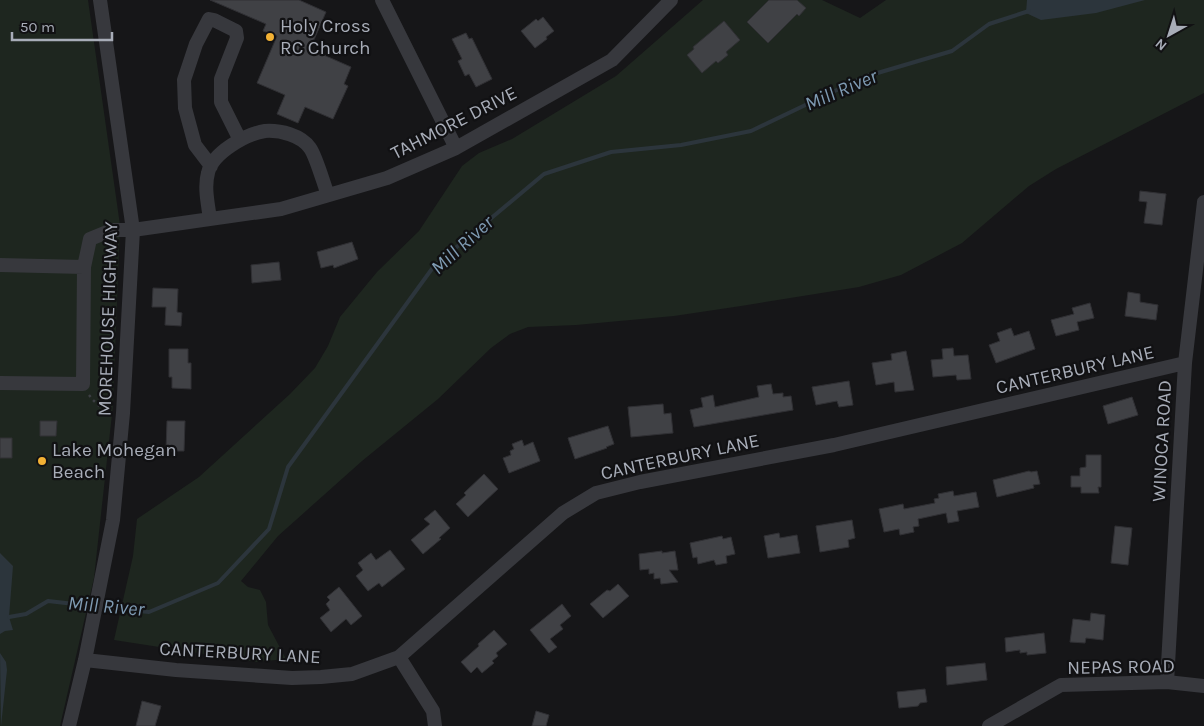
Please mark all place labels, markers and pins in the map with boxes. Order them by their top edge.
place label: Holy Cross RC Church [280,15,371,59]
marker: Holy Cross RC Church [264,31,276,43]
place label: Lake Mohegan Beach [52,439,177,483]
marker: Lake Mohegan Beach [36,455,48,467]

